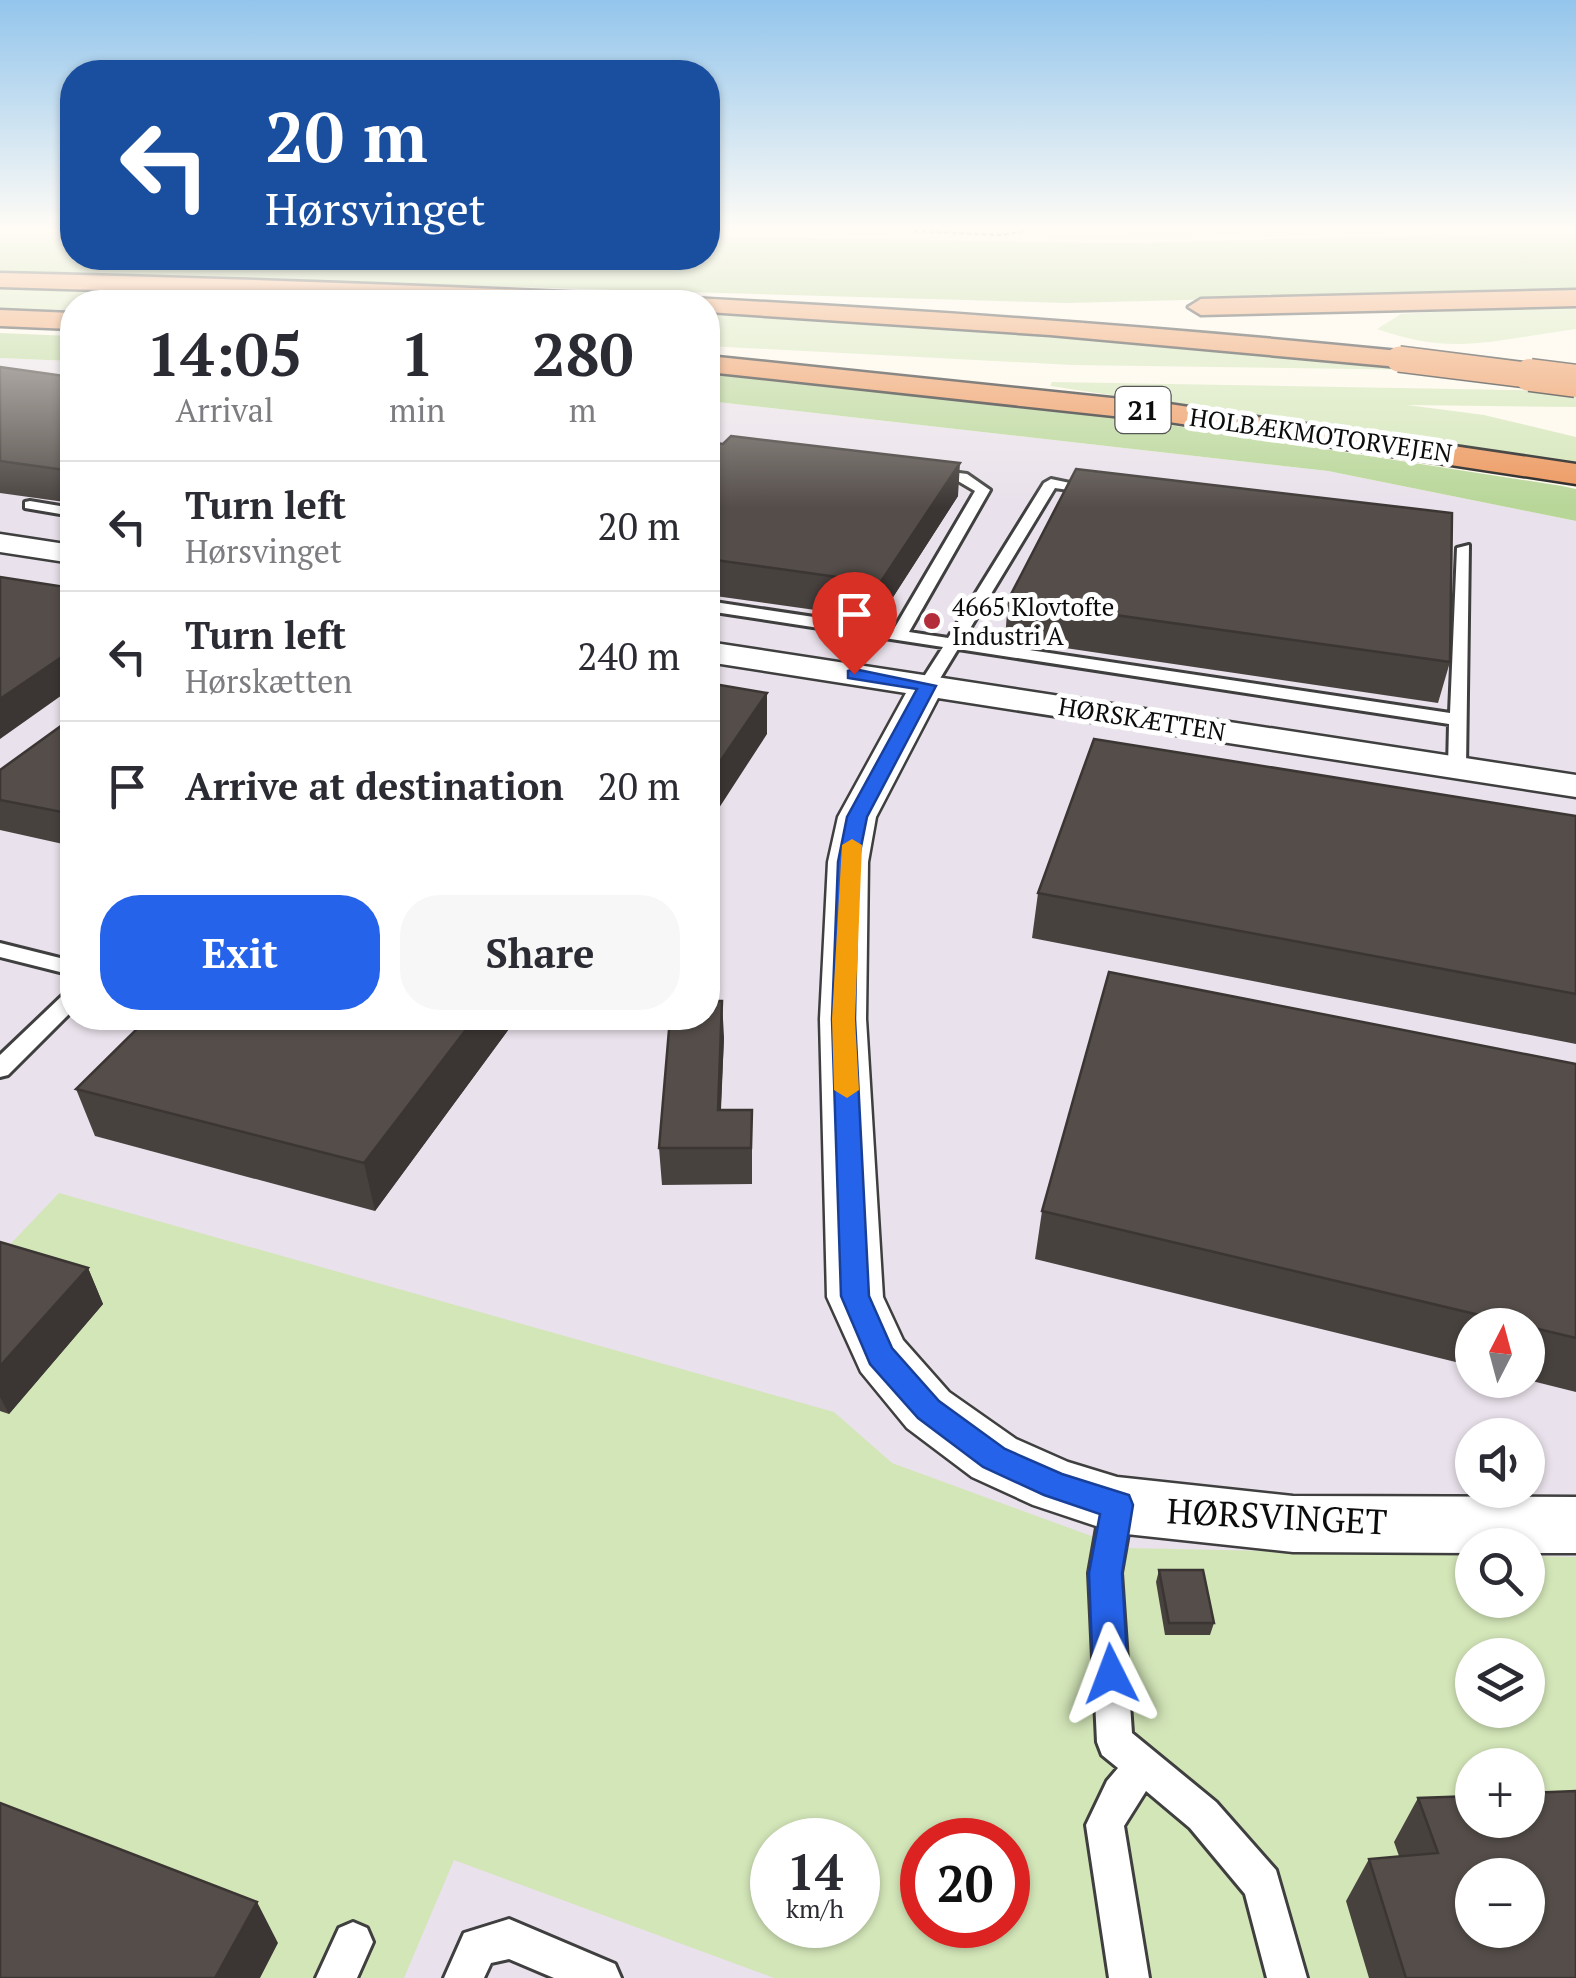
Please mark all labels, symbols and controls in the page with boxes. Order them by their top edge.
text: 20 m [265,89,428,182]
icon: left [100,100,230,230]
text: Hørsvinget [265,178,486,238]
text: 14:05 [146,314,303,393]
text: 1 [400,314,434,393]
text: 280 [532,314,634,393]
road number: 21 [1116,387,1170,433]
text: Arrival [176,389,274,431]
text: min [389,389,445,431]
text: m [569,389,596,431]
street label: HOLBÆKMOTORVEJEN [1188,400,1455,469]
text: Turn left [185,480,346,530]
icon: left [100,499,155,554]
text: 20 m [597,501,680,551]
text: Hørsvinget [185,530,342,572]
pin [812,572,897,675]
icon: arrive [827,587,882,642]
place label: 4665 Klovtofte Industri A [952,590,1114,652]
text: Turn left [185,610,346,660]
marker: 4665 Klovtofte Industri A [921,610,943,632]
icon: left [100,629,155,684]
text: 240 m [577,631,680,681]
text: Hørskætten [185,660,352,702]
street label: HØRSKÆTTEN [1056,689,1228,748]
icon: arrive [100,759,155,814]
text: Arrive at destination [185,761,564,811]
text: 20 m [597,761,680,811]
button: Exit [100,895,380,1010]
button: Share [400,895,680,1010]
north arrow [1455,1308,1545,1398]
map controls [1455,1308,1545,1948]
button: sound [1455,1418,1545,1508]
street label: HØRSVINGET [1166,1487,1388,1545]
button: search [1455,1528,1545,1618]
position arrow [1059,1622,1163,1726]
button: layers [1455,1638,1545,1728]
button: + [1455,1748,1545,1838]
speed limit sign: 20 [900,1818,1030,1948]
text: 14 [787,1838,843,1904]
button: − [1455,1858,1545,1948]
text: km/h [786,1892,844,1925]

